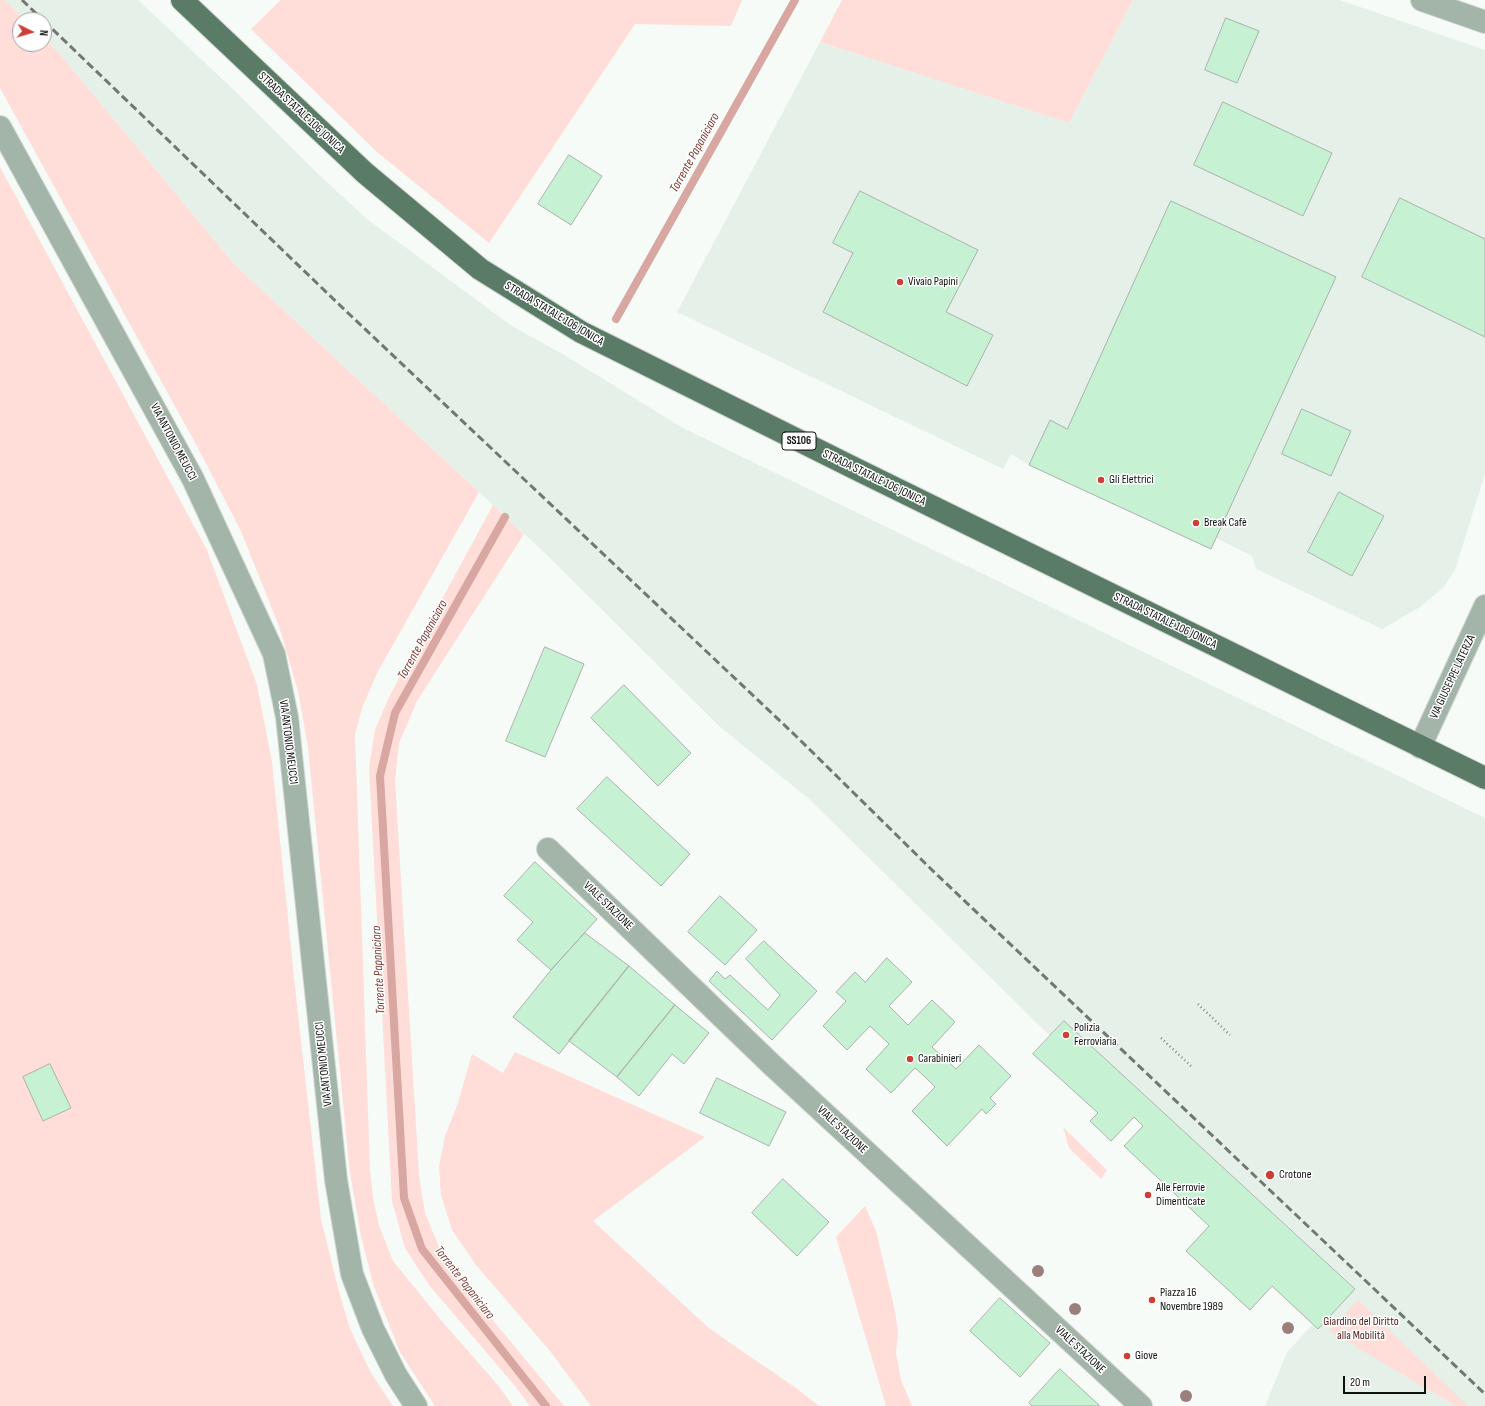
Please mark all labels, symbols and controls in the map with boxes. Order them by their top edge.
north arrow [12,12,52,52]
text: N [37,30,50,36]
street label: STRADA STATALE 106 JONICA [255,69,347,157]
water label: Torrente Papaniciaro [667,110,723,196]
place label: Vivaio Papini [908,275,958,289]
marker: Vivaio Papini [895,277,905,287]
street label: STRADA STATALE 106 JONICA [502,279,606,349]
street label: VIA ANTONIO MEUCCI [147,401,199,483]
road number: SS106 [782,432,816,450]
street label: STRADA STATALE 106 JONICA [820,447,928,509]
place label: Gli Elettrici [1109,473,1154,487]
marker: Gli Elettrici [1096,475,1106,485]
place label: Break Cafè [1204,516,1247,530]
marker: Break Cafè [1191,518,1201,528]
street label: STRADA STATALE 106 JONICA [1111,590,1219,652]
water label: Torrente Papaniciaro [395,597,451,683]
street label: VIA GIUSEPPE LATERZA [1427,633,1479,721]
street label: VIA ANTONIO MEUCCI [276,699,300,785]
street label: VIALE STAZIONE [580,879,636,933]
water label: Torrente Papaniciaro [369,925,389,1015]
street label: VIA ANTONIO MEUCCI [312,1021,336,1107]
place label: Polizia Ferroviaria [1074,1021,1117,1049]
marker: Polizia Ferroviaria [1061,1030,1071,1040]
place label: Carabinieri [918,1052,961,1066]
marker: Carabinieri [905,1054,915,1064]
street label: VIALE STAZIONE [814,1103,870,1157]
place label: Crotone [1279,1168,1312,1182]
marker: Crotone [1264,1169,1276,1181]
place label: Alle Ferrovie Dimenticate [1156,1181,1205,1209]
marker: Alle Ferrovie Dimenticate [1143,1190,1153,1200]
water label: Torrente Papaniciaro [431,1243,497,1323]
place label: Piazza 16 Novembre 1989 [1160,1286,1223,1314]
marker: Piazza 16 Novembre 1989 [1147,1295,1157,1305]
park label: Giardino del Diritto alla Mobilità [1323,1315,1399,1343]
street label: VIALE STAZIONE [1052,1323,1108,1377]
place label: Giove [1135,1349,1157,1363]
marker: Giove [1122,1351,1132,1361]
scale bar [1345,1368,1428,1394]
text: 20 m [1350,1375,1370,1390]

